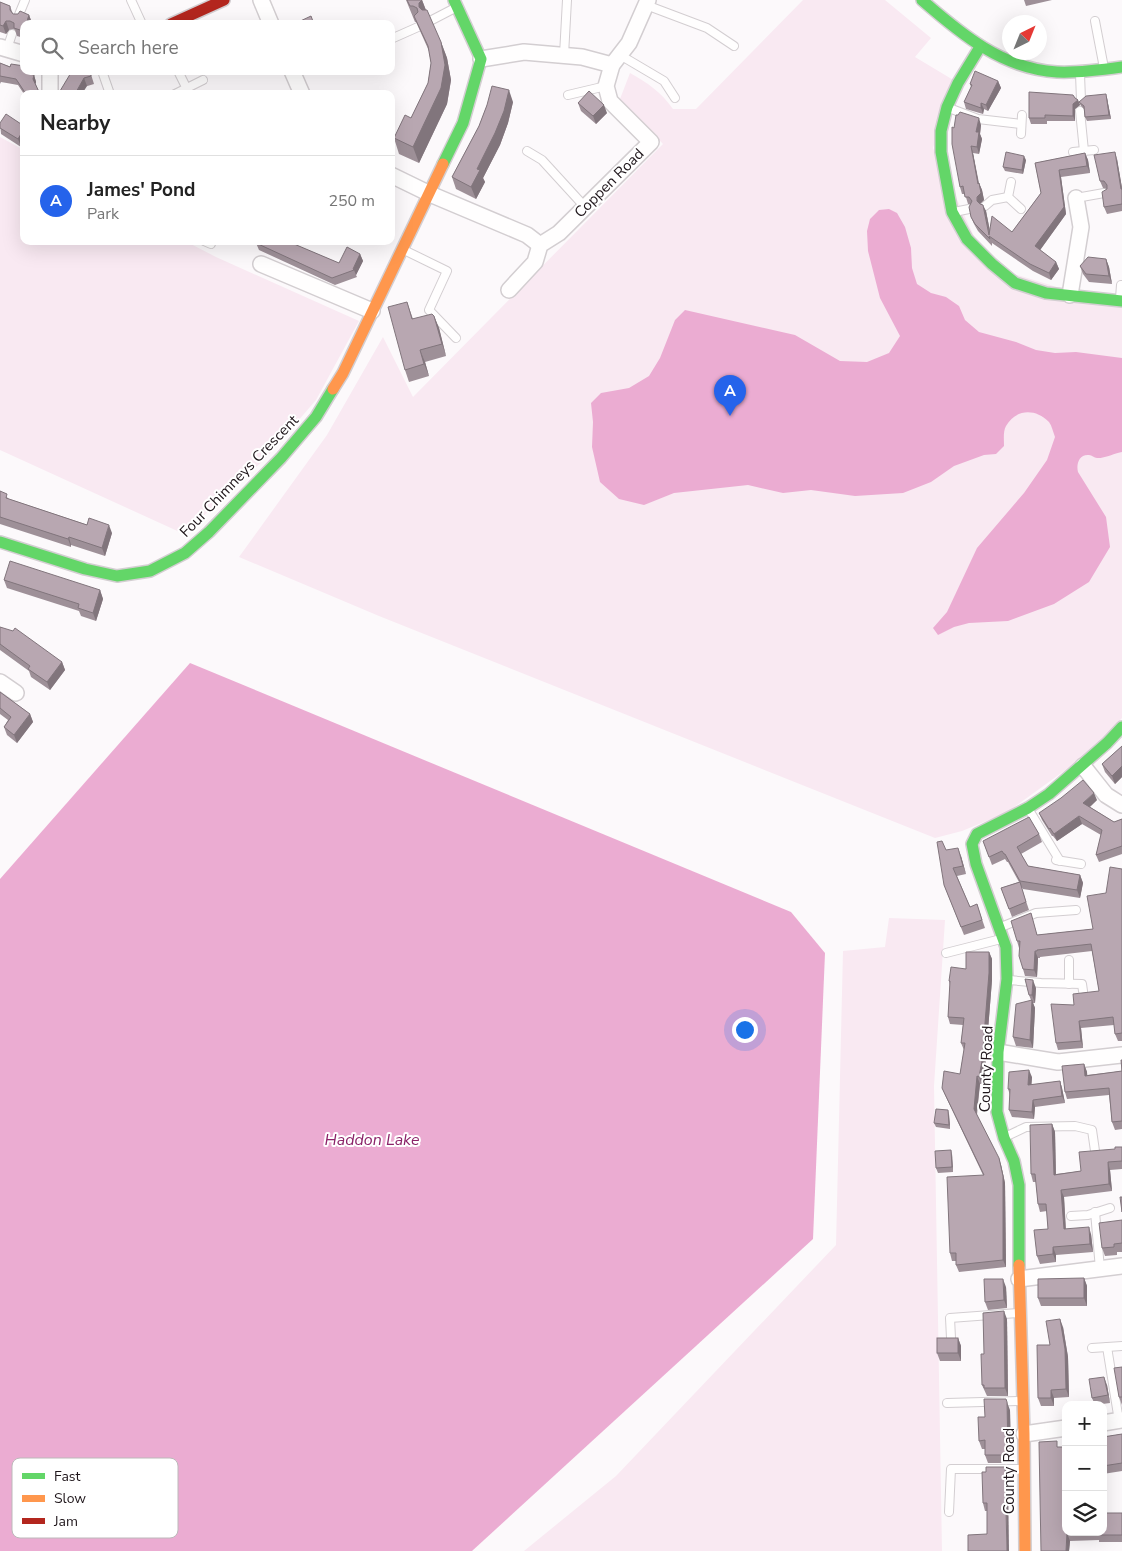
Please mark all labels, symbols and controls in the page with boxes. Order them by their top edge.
north arrow [1002,15,1047,60]
search box [20,20,395,75]
icon: search [38,34,66,62]
text: Search here [78,35,179,61]
text: Nearby [40,109,110,137]
street label: Coppen Road [570,144,648,222]
text: James' Pond [87,177,195,203]
text: A [50,190,62,212]
text: 250 m [328,190,375,212]
text: Park [87,203,119,225]
pin: A [714,375,746,416]
street label: Four Chimneys Crescent [175,410,303,542]
your location [732,1017,758,1043]
street label: County Road [974,1025,998,1113]
water label: Haddon Lake [325,1129,420,1151]
map controls [1062,1401,1107,1536]
button: + [1062,1401,1107,1446]
street label: County Road [999,1428,1019,1514]
button: − [1062,1446,1107,1491]
legend [12,1458,178,1538]
text: Fast [54,1467,80,1486]
text: Slow [54,1489,86,1508]
button: layers [1062,1491,1107,1536]
text: Jam [53,1512,78,1531]

